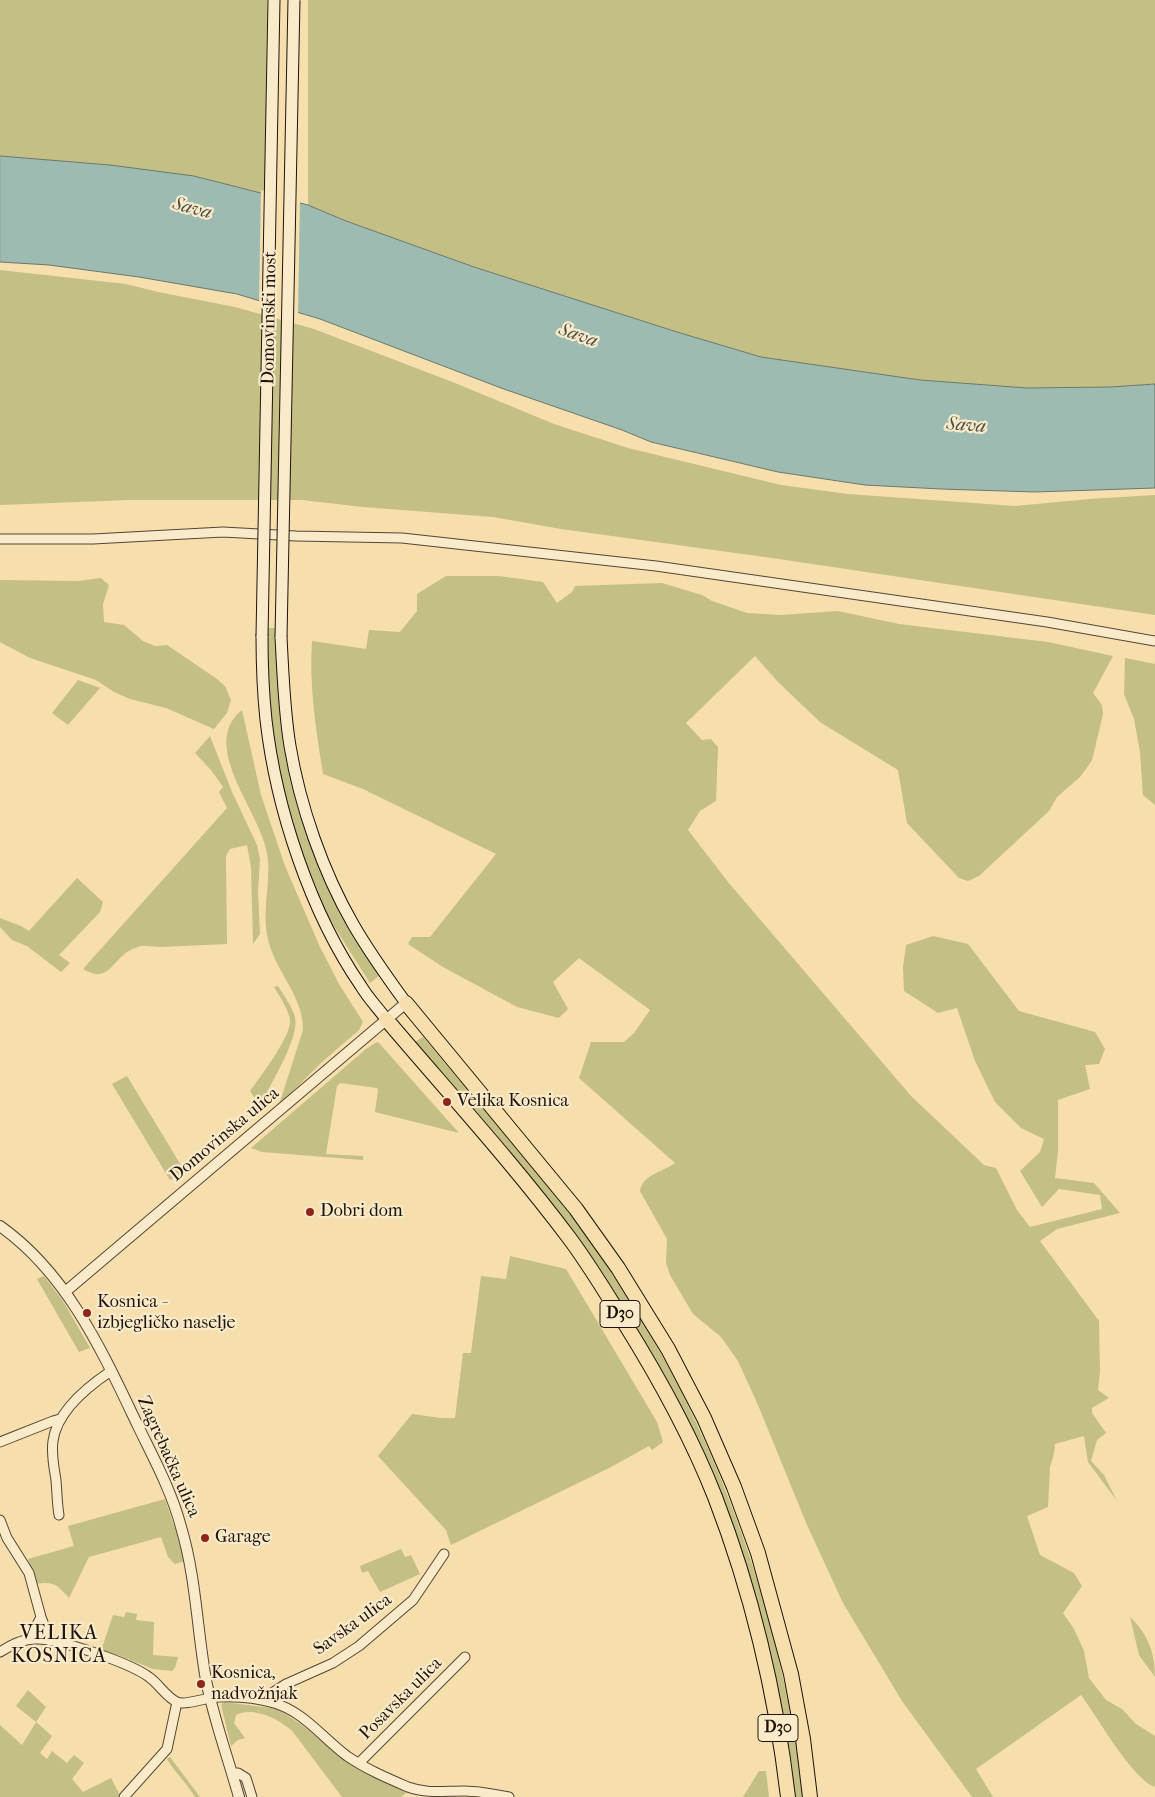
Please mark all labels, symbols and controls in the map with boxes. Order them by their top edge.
water label: Sava [170,193,214,225]
street label: Domovinski most [258,251,282,385]
water label: Sava [556,319,600,353]
water label: Sava [945,413,987,439]
street label: Domovinska ulica [166,1083,284,1187]
place label: Velika Kosnica [457,1091,569,1113]
marker: Velika Kosnica [441,1096,453,1108]
place label: Dobri dom [320,1201,403,1223]
marker: Dobri dom [304,1206,316,1218]
place label: Kosnica - izbjegličko naselje [97,1292,235,1335]
road number: D30 [600,1300,640,1328]
marker: Kosnica - izbjegličko naselje [81,1307,93,1319]
street label: Zagrebačka ulica [132,1393,204,1521]
place label: Garage [215,1527,271,1549]
marker: Garage [199,1532,211,1544]
street label: Savska ulica [310,1590,396,1660]
district label: VELIKA KOSNICA [10,1622,108,1669]
street label: Posavska ulica [355,1653,447,1745]
place label: Kosnica, nadvožnjak [211,1663,298,1706]
marker: Kosnica, nadvožnjak [195,1678,207,1690]
road number: D30 [758,1715,798,1742]

